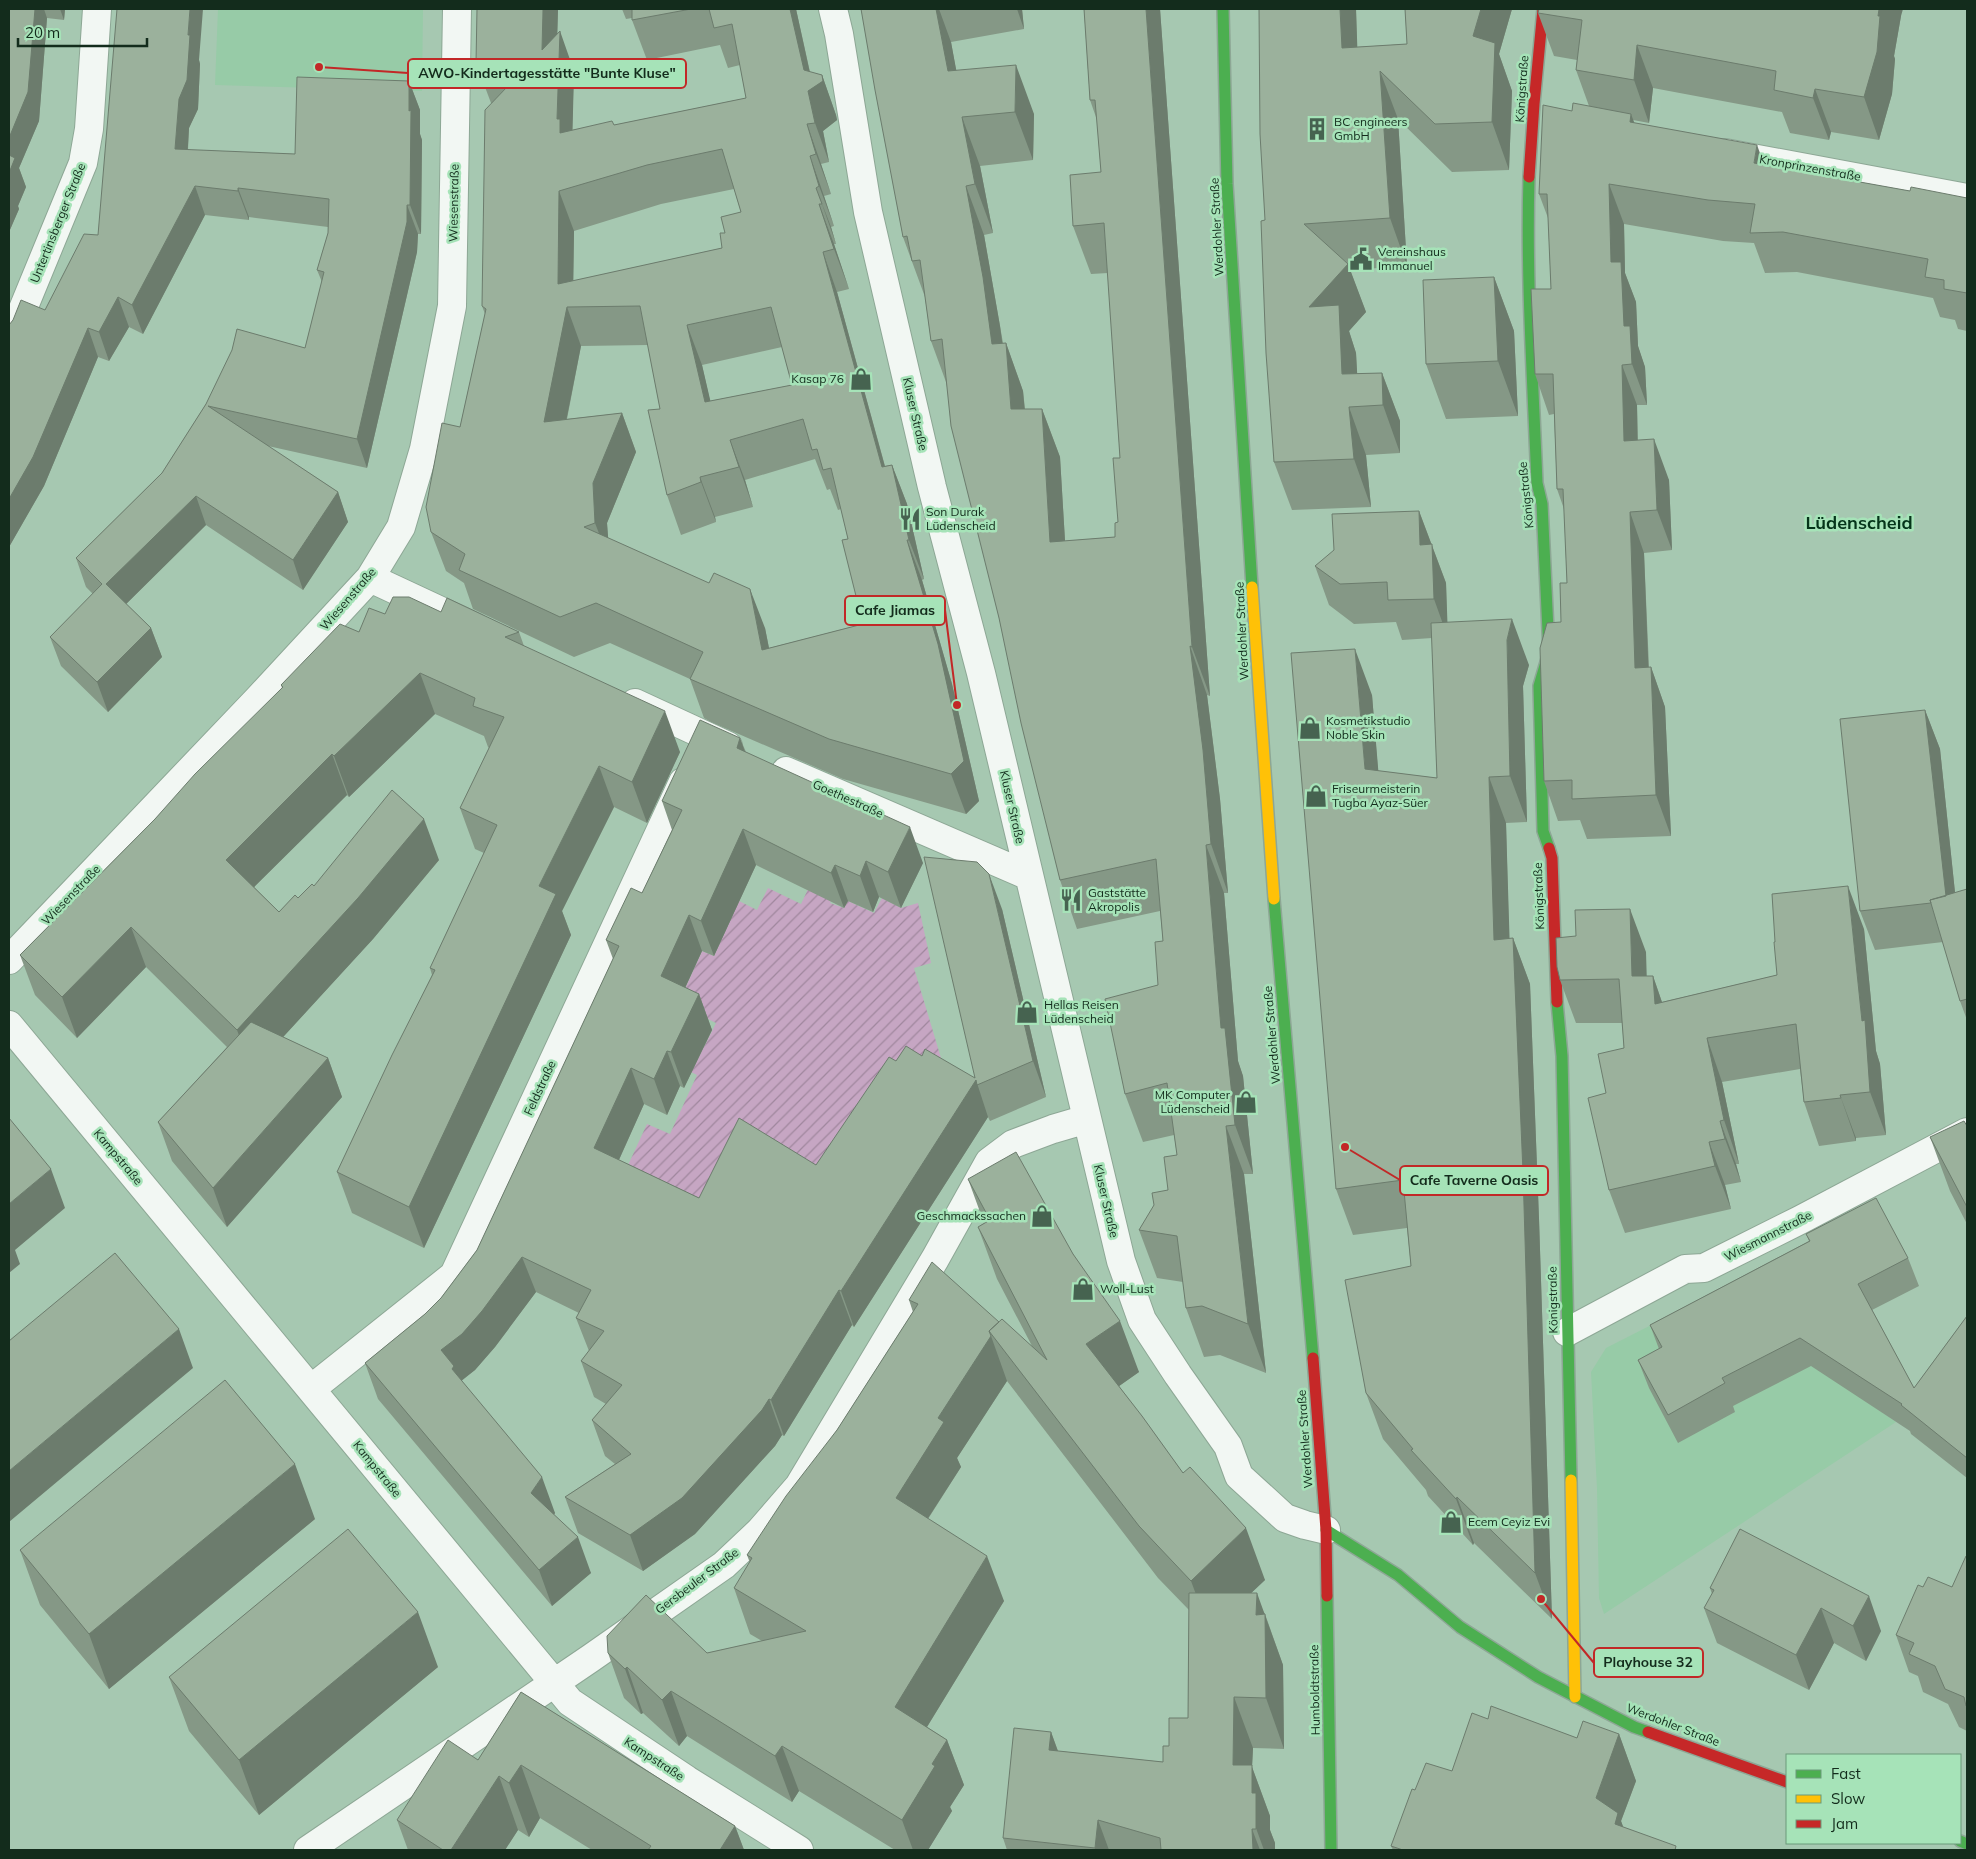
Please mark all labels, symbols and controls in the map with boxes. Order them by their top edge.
scale bar [18,15,146,47]
text: 20 m [25,23,60,42]
street label: Königstraße [1512,55,1531,123]
callout: AWO-Kindertagesstätte "Bunte Kluse" [408,59,686,88]
text: AWO-Kindertagesstätte "Bunte Kluse" [418,64,676,82]
place label: BC engineers GmbH [1334,114,1408,143]
building icon: BC engineers GmbH [1304,116,1330,142]
street label: Kronprinzenstraße [1758,151,1862,184]
street label: Untertinsberger Straße [27,161,88,285]
street label: Wiesenstraße [445,164,462,242]
street label: Werdohler Straße [1206,177,1227,277]
place label: Vereinshaus Immanuel [1378,244,1446,273]
public building icon: Vereinshaus Immanuel [1348,246,1374,272]
shop icon: Kasap 76 [848,366,874,392]
place label: Kasap 76 [791,371,844,386]
street label: Kluser Straße [900,376,931,452]
street label: Königstraße [1515,461,1536,529]
place label: Son Durak Lüdenscheid [926,504,996,533]
restaurant icon: Son Durak Lüdenscheid [897,506,923,532]
district label: Lüdenscheid [1805,511,1913,534]
street label: Wiesenstraße [316,564,379,633]
street label: Werdohler Straße [1231,581,1252,681]
callout: Cafe Jiamas [845,596,945,625]
text: Cafe Jiamas [855,601,935,619]
place label: Kosmetikstudio Noble Skin [1326,713,1411,742]
shop icon: Kosmetikstudio Noble Skin [1297,715,1323,741]
street label: Kluser Straße [997,769,1028,845]
street label: Goethestraße [811,776,886,821]
place label: Friseurmeisterin Tugba Ayaz-Süer [1332,781,1429,810]
shop icon: Friseurmeisterin Tugba Ayaz-Süer [1303,783,1329,809]
street label: Wiesenstraße [38,861,103,928]
street label: Königstraße [1530,862,1547,930]
place label: Gaststätte Akropolis [1088,885,1146,914]
restaurant icon: Gaststätte Akropolis [1058,887,1084,913]
street label: Werdohler Straße [1260,985,1283,1085]
place label: Hellas Reisen Lüdenscheid [1044,997,1119,1026]
shop icon: Hellas Reisen Lüdenscheid [1014,999,1040,1025]
street label: Feldstraße [520,1058,559,1118]
place label: MK Computer Lüdenscheid [1155,1087,1231,1116]
shop icon: MK Computer Lüdenscheid [1233,1089,1259,1115]
street label: Kampstraße [91,1126,146,1188]
street label: Kluser Straße [1091,1163,1122,1239]
callout: Cafe Taverne Oasis [1400,1166,1548,1195]
text: Cafe Taverne Oasis [1410,1171,1538,1189]
shop icon: Geschmackssachen [1029,1203,1055,1229]
street label: Wiesmannstraße [1722,1207,1814,1264]
place label: Geschmackssachen [916,1208,1026,1223]
street label: Königstraße [1544,1266,1561,1334]
shop icon: Woll-Lust [1070,1276,1096,1302]
place label: Woll-Lust [1100,1281,1154,1296]
street label: Werdohler Straße [1294,1389,1315,1489]
street label: Kampstraße [350,1437,405,1500]
shop icon: Ecem Ceyiz Evi [1438,1509,1464,1535]
place label: Ecem Ceyiz Evi [1468,1514,1550,1529]
street label: Gersbeuler Straße [652,1544,741,1617]
street label: Humboldtstraße [1306,1645,1323,1735]
callout: Playhouse 32 [1594,1648,1703,1677]
text: Playhouse 32 [1603,1653,1693,1671]
street label: Werdohler Straße [1624,1700,1722,1749]
street label: Kampstraße [622,1734,687,1783]
legend [1786,1754,1961,1844]
text: Fast [1831,1764,1861,1783]
text: Slow [1831,1789,1865,1808]
text: Jam [1831,1814,1858,1833]

